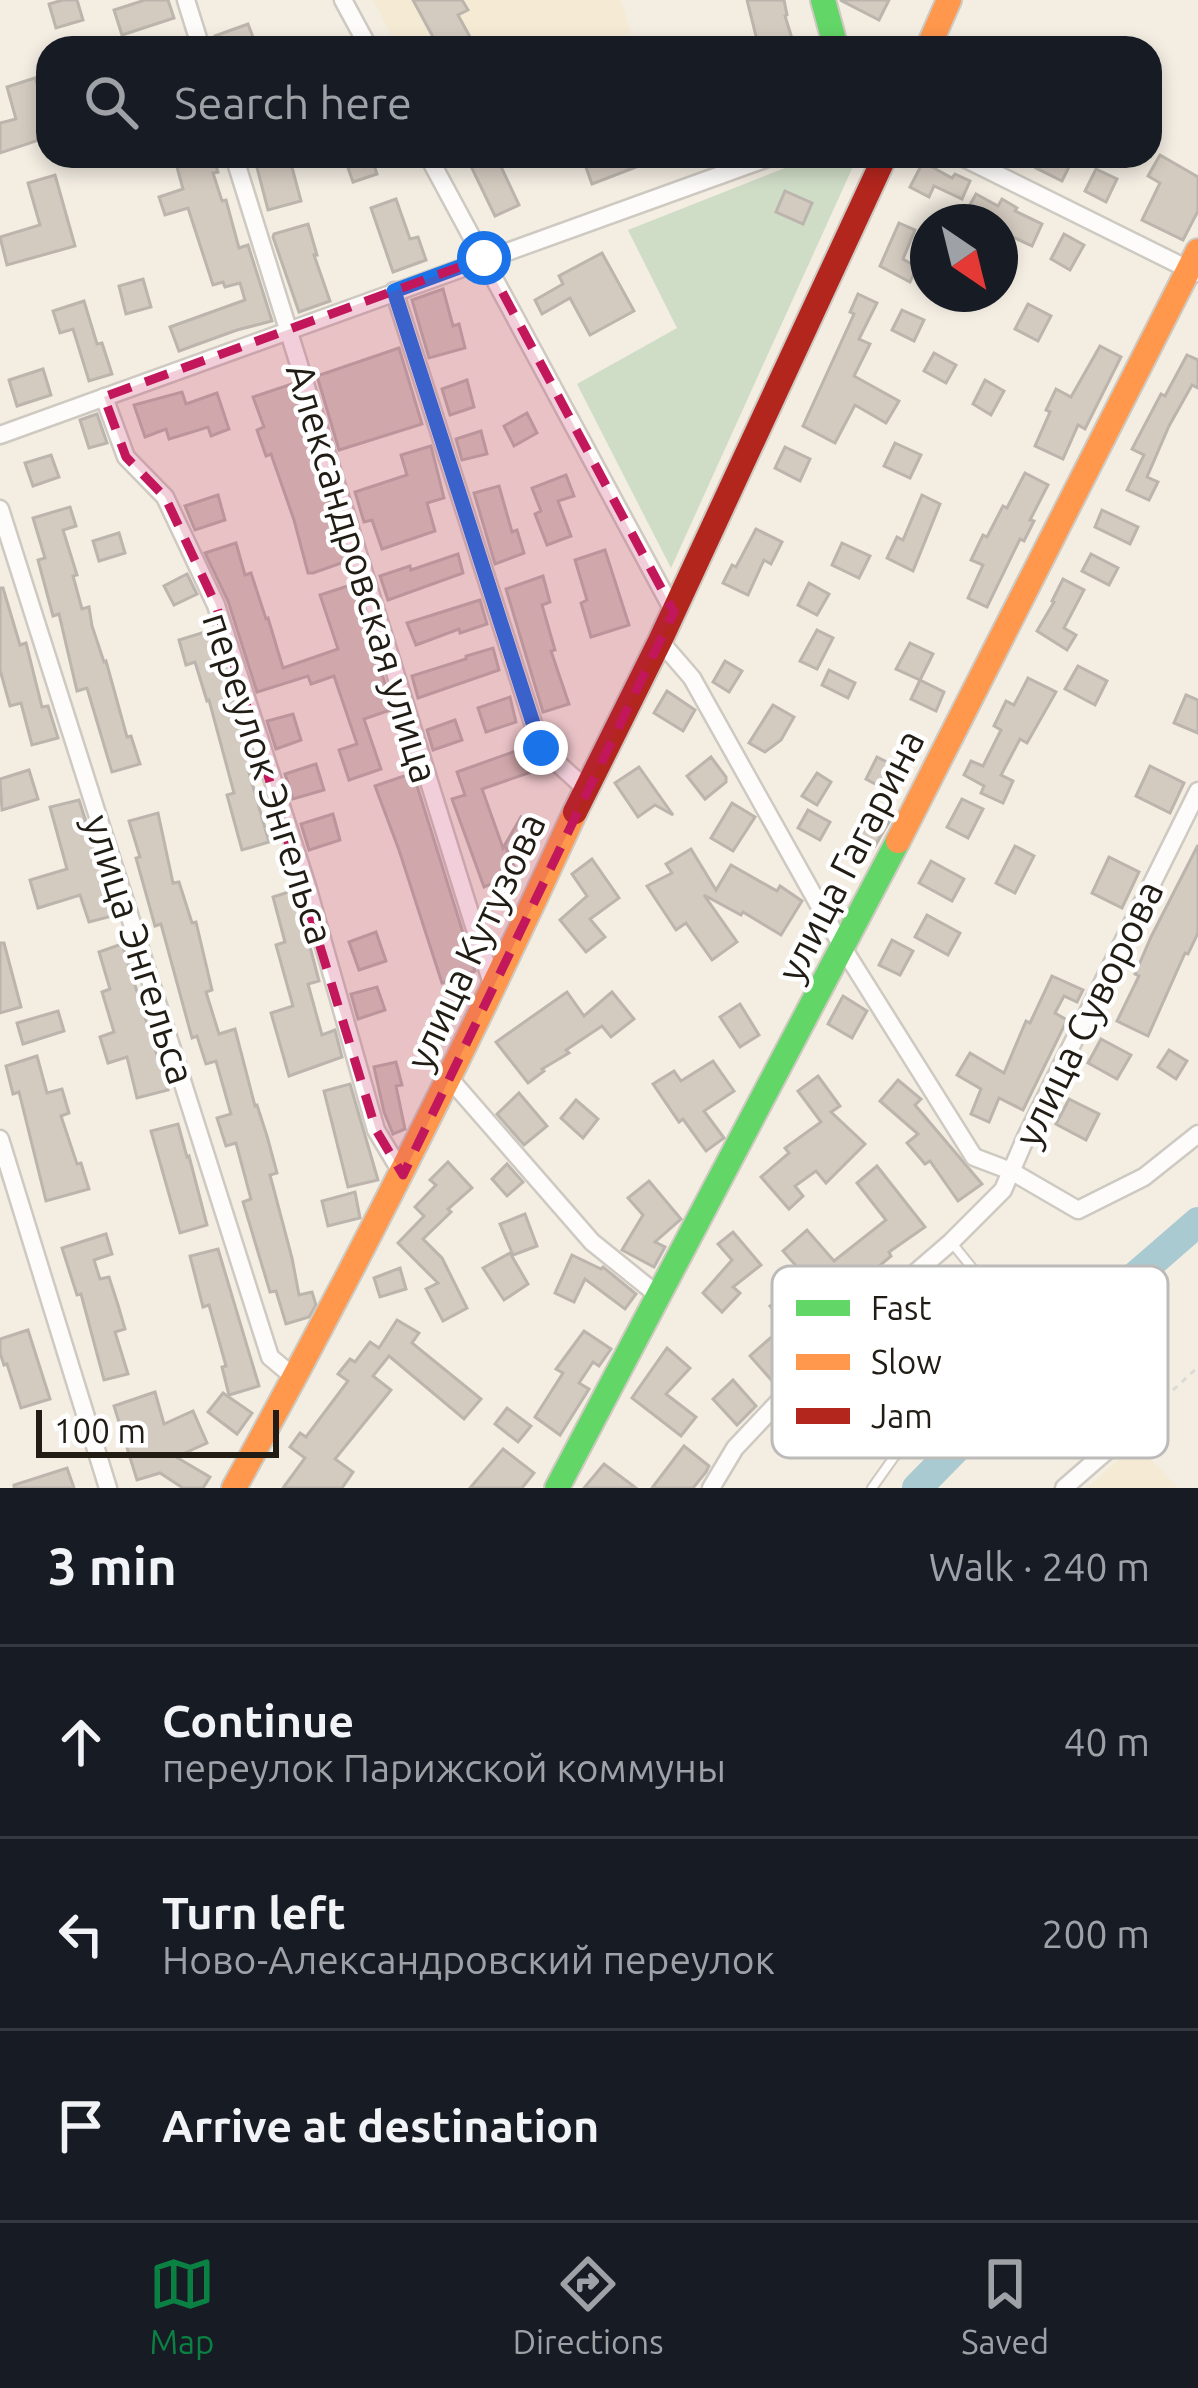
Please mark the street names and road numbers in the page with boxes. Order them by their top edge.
street label: Александровская улица [279,358,447,788]
street label: переулок Энгельса [195,607,343,949]
street label: улица Гагарина [768,722,932,988]
street label: улица Кутузова [397,806,553,1076]
street label: улица Энгельса [76,809,204,1089]
street label: улица Суворова [1005,873,1171,1153]

